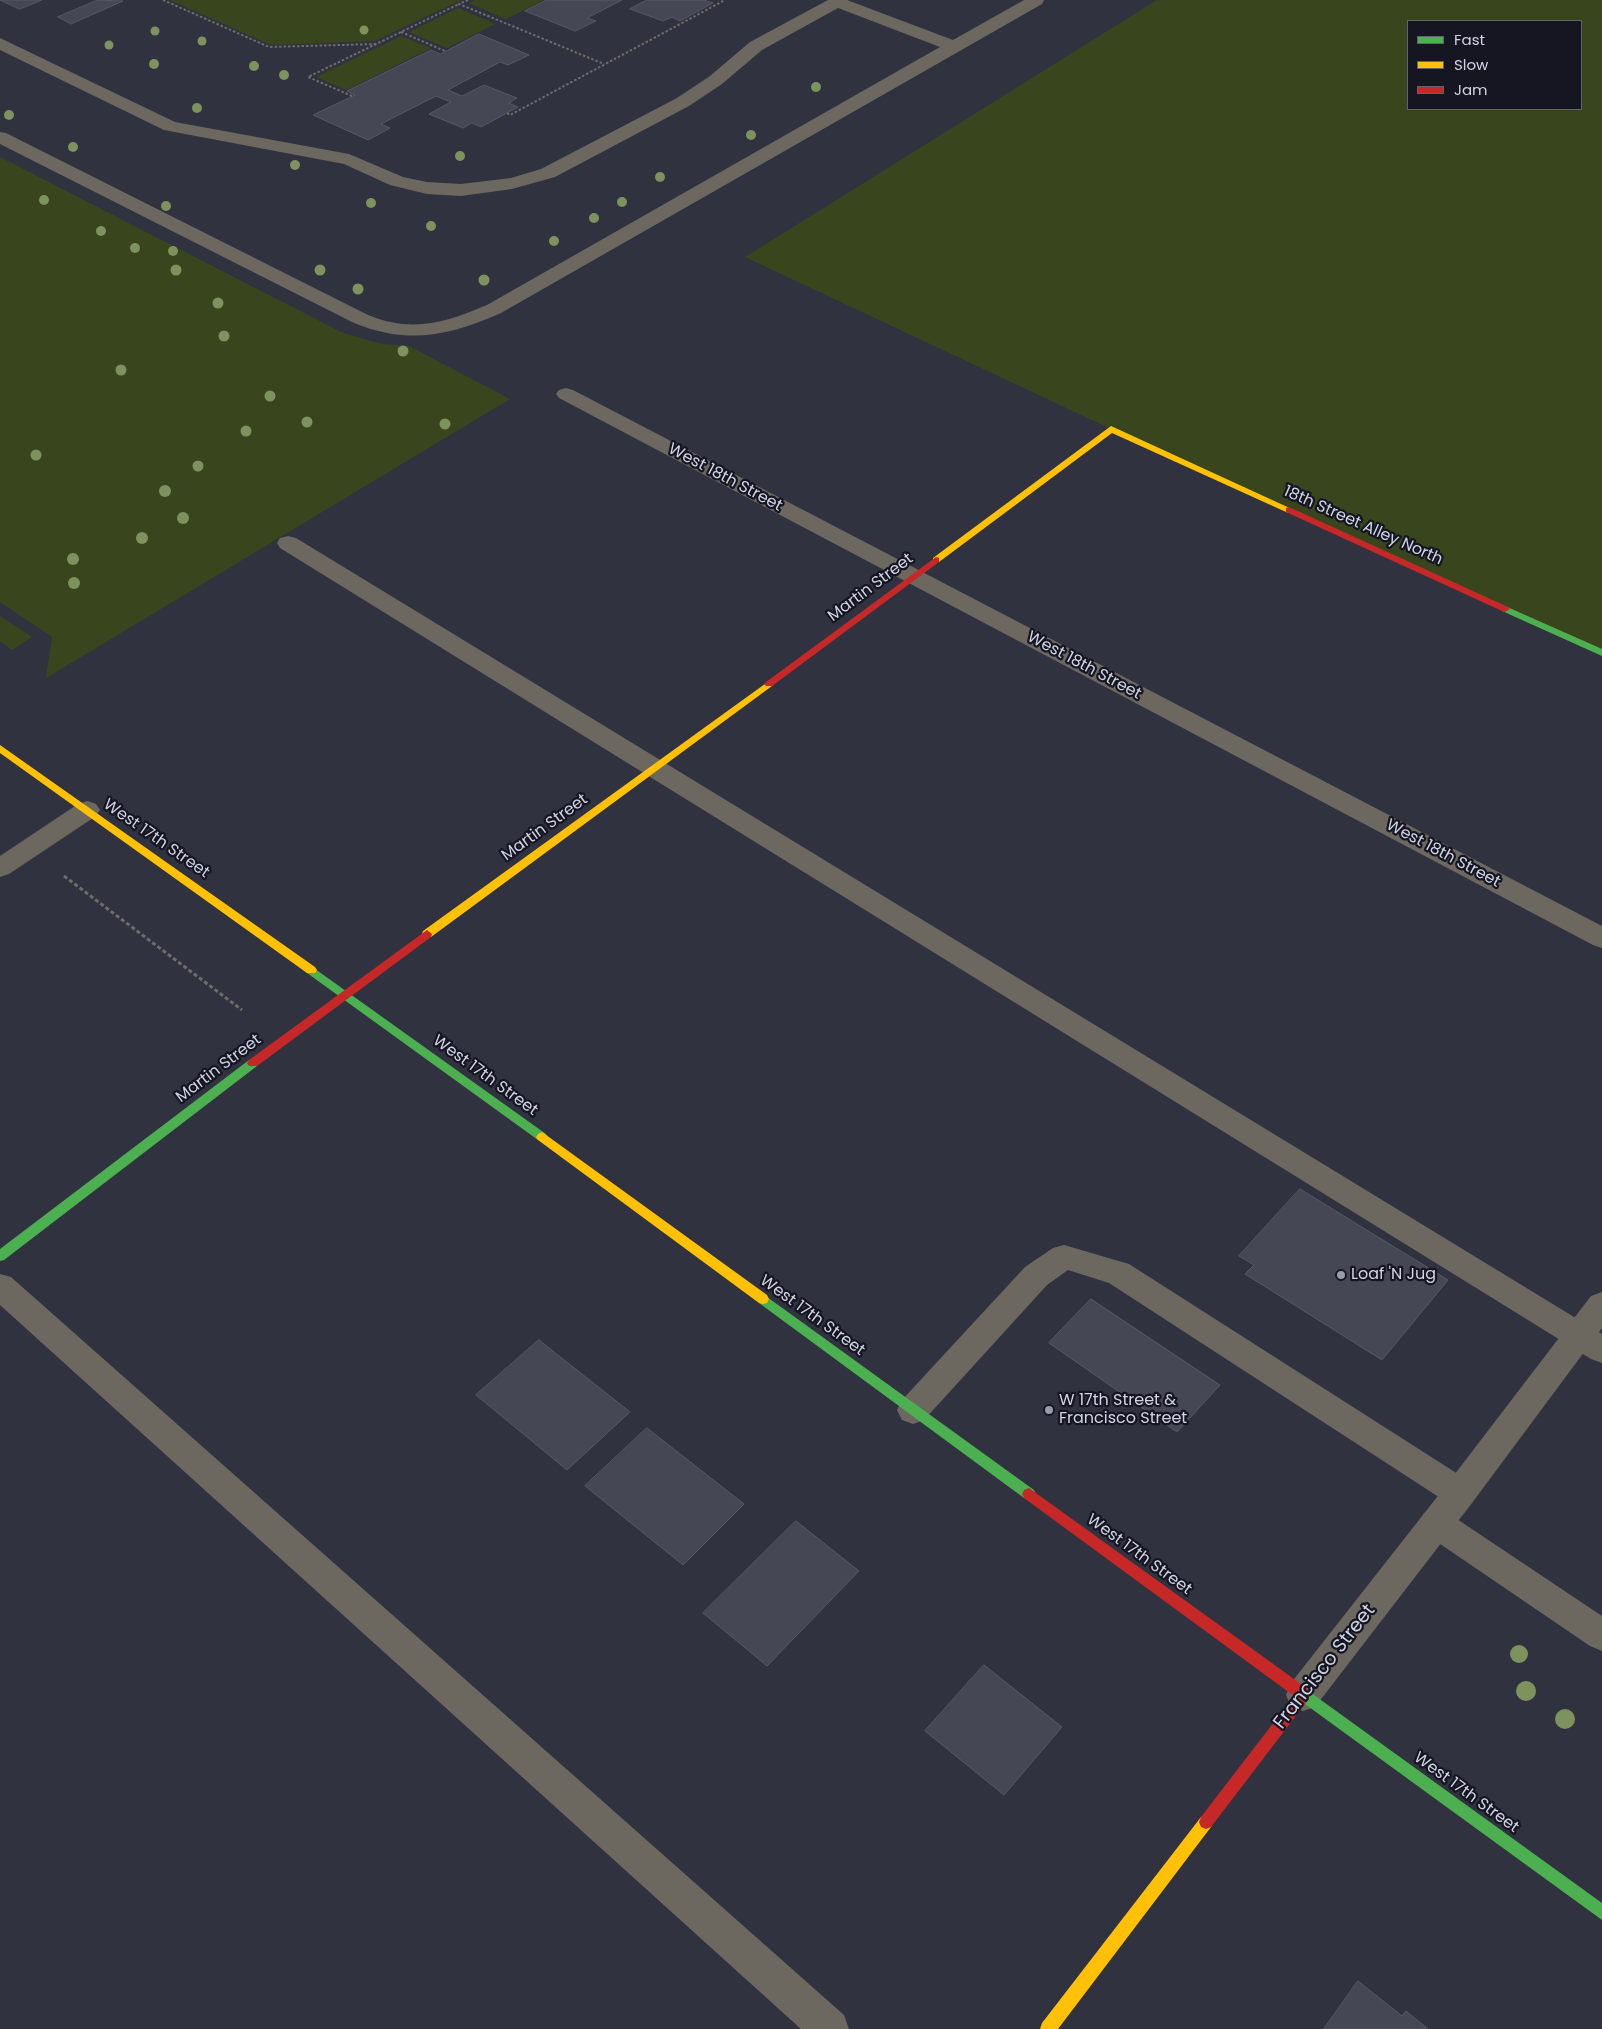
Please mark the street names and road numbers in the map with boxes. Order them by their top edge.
street label: West 18th Street [665,440,785,516]
street label: 18th Street Alley North [1281,482,1445,570]
street label: Martin Street [825,550,917,626]
street label: West 18th Street [1024,628,1144,704]
street label: Martin Street [498,790,592,866]
street label: West 17th Street [99,795,213,883]
street label: West 18th Street [1383,816,1503,892]
street label: Martin Street [173,1031,265,1107]
street label: West 17th Street [429,1031,541,1121]
street label: West 17th Street [756,1271,868,1361]
street label: West 17th Street [1083,1510,1195,1600]
street label: Francisco Street [1269,1600,1381,1734]
street label: West 17th Street [1410,1748,1522,1838]

